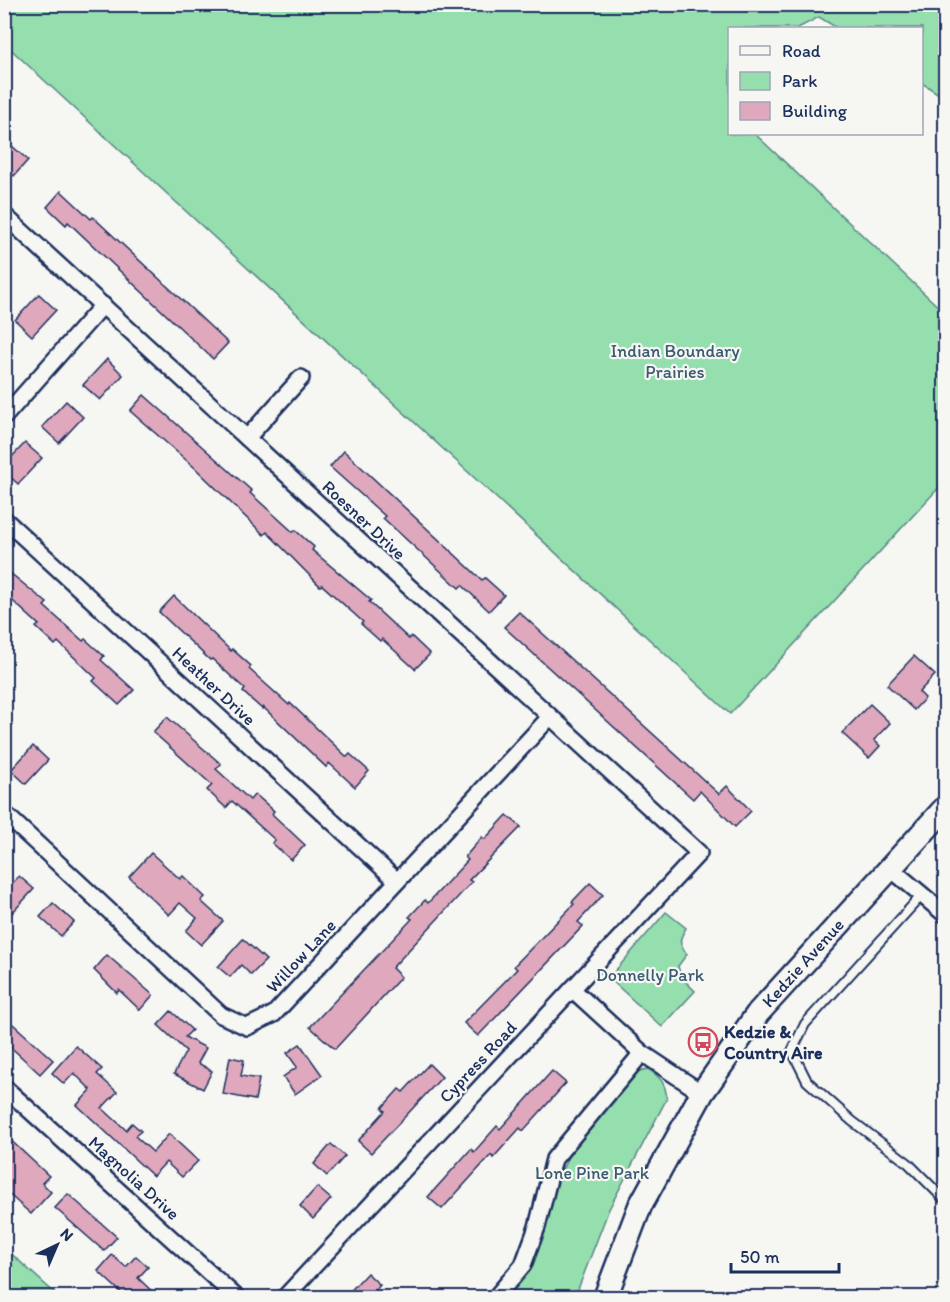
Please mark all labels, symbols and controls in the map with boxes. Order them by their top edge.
legend [728,27,923,135]
text: Road [782,40,821,62]
text: Park [782,70,817,92]
text: Building [782,100,848,122]
park label: Indian Boundary Prairies [610,340,740,383]
street label: Roesner Drive [318,476,410,564]
street label: Heather Drive [168,642,260,730]
street label: Kedzie Avenue [757,914,849,1012]
street label: Willow Lane [261,915,341,997]
park label: Donnelly Park [596,964,705,986]
street label: Cypress Road [435,1016,522,1107]
place label: Kedzie & Country Aire [724,1021,823,1064]
bus stop icon: Kedzie & Country Aire [687,1026,719,1058]
street label: Magnolia Drive [84,1131,184,1225]
park label: Lone Pine Park [535,1162,650,1184]
north arrow [27,1215,87,1275]
text: N [57,1224,78,1245]
scale bar [731,1236,839,1274]
text: 50 m [740,1246,780,1268]

